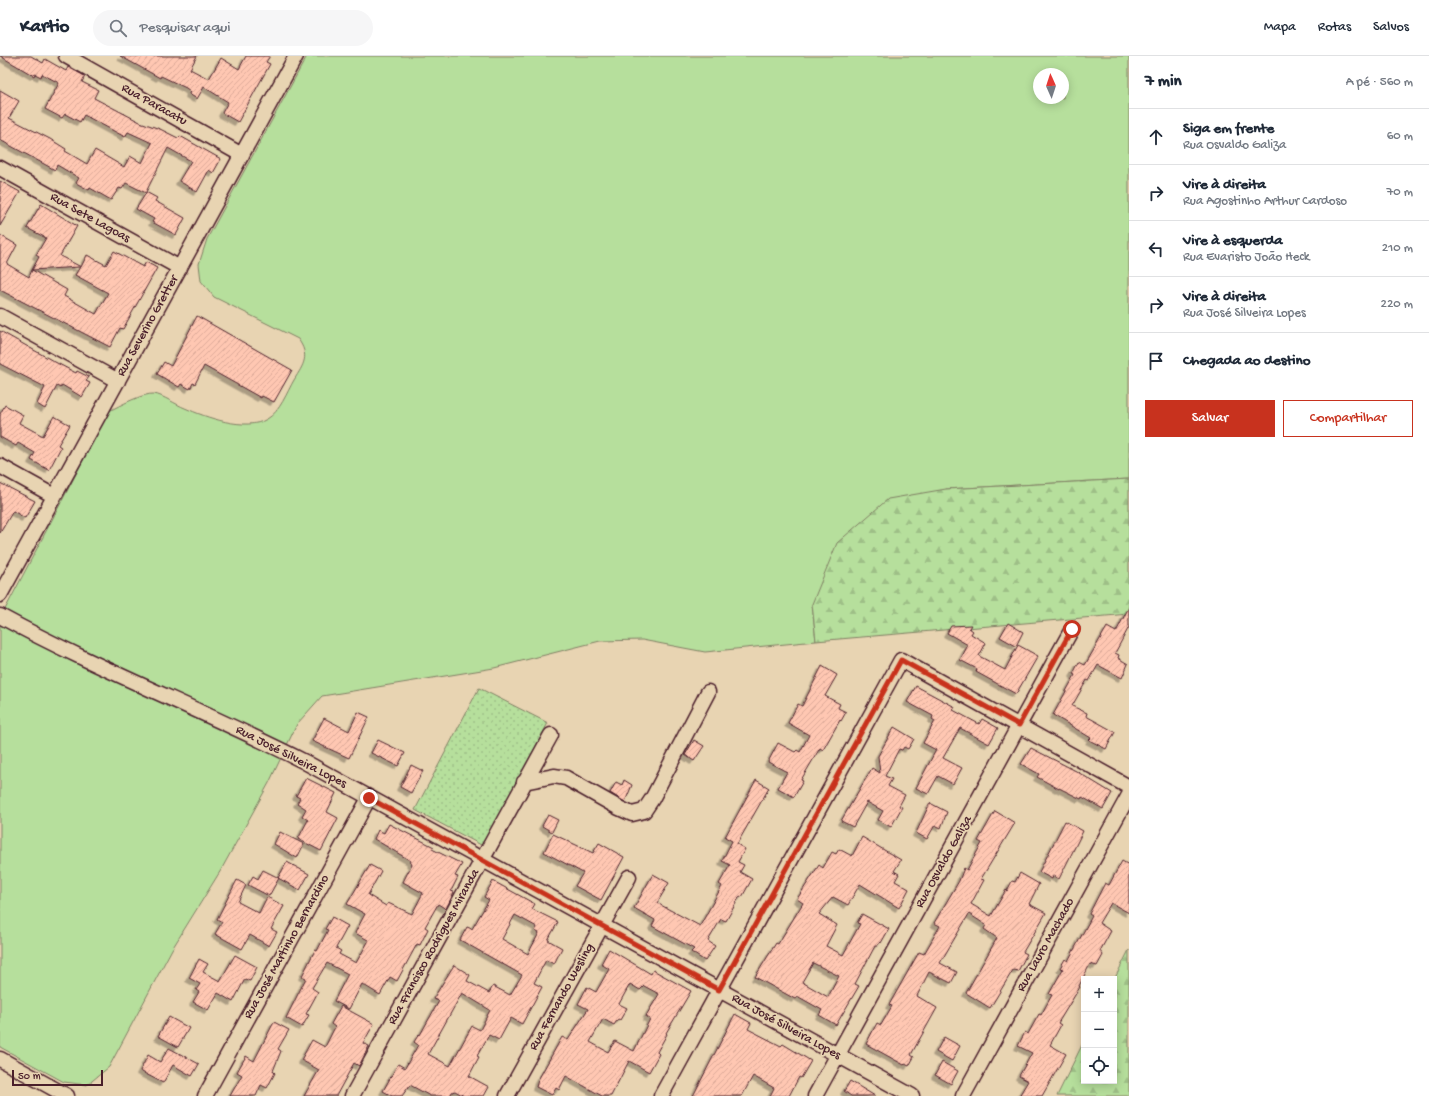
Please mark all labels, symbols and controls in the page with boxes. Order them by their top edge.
search box [93,10,373,46]
text: Kartio [20,16,69,39]
icon: search [107,17,129,39]
text: Pesquisar aqui [139,19,231,37]
text: Mapa [1264,19,1296,36]
text: Rotas [1318,19,1351,36]
text: Salvos [1373,19,1409,36]
north arrow [1033,68,1069,104]
text: 7 min [1145,72,1182,92]
text: A pé · 560 m [1346,75,1413,90]
street label: Rua Paracatu [119,81,189,129]
text: Siga em frente [1183,120,1274,138]
icon: ahead [1145,126,1167,148]
text: 60 m [1387,129,1413,144]
text: Rua Osvaldo Galiza [1183,138,1286,153]
text: Vire à direita [1183,176,1266,194]
icon: right [1145,182,1167,204]
text: 70 m [1387,185,1413,200]
street label: Rua Sete Lagoas [47,190,134,247]
text: Rua Agostinho Arthur Cardoso [1183,194,1347,209]
text: Vire à esquerda [1183,232,1283,250]
icon: left [1145,238,1167,260]
text: 210 m [1382,241,1413,256]
text: Rua Evaristo João Heck [1183,250,1310,265]
street label: Rua Severino Gretter [114,272,183,379]
text: Vire à direita [1183,288,1266,306]
icon: right [1145,294,1167,316]
text: 220 m [1381,297,1413,312]
text: Rua José Silveira Lopes [1183,306,1306,321]
icon: arrive [1145,350,1167,372]
text: Chegada ao destino [1183,352,1310,370]
button: Salvar [1145,400,1275,437]
button: Compartilhar [1283,400,1413,437]
route start [1063,620,1081,638]
street label: Rua José Silveira Lopes [233,722,350,792]
route end [360,789,378,807]
street label: Rua Osvaldo Galiza [912,813,976,911]
street label: Rua Francisco Rodrigues Miranda [385,866,483,1027]
street label: Rua José Martinho Bernardino [241,872,333,1022]
street label: Rua Lauro Machado [1014,895,1078,995]
street label: Rua Fernando Wesling [526,941,598,1053]
map controls [1081,976,1117,1084]
button: + [1081,976,1117,1012]
street label: Rua José Silveira Lopes [729,991,844,1064]
button: − [1081,1012,1117,1048]
button: locate [1081,1048,1117,1084]
scale bar [12,1068,103,1087]
text: 50 m [18,1071,40,1083]

